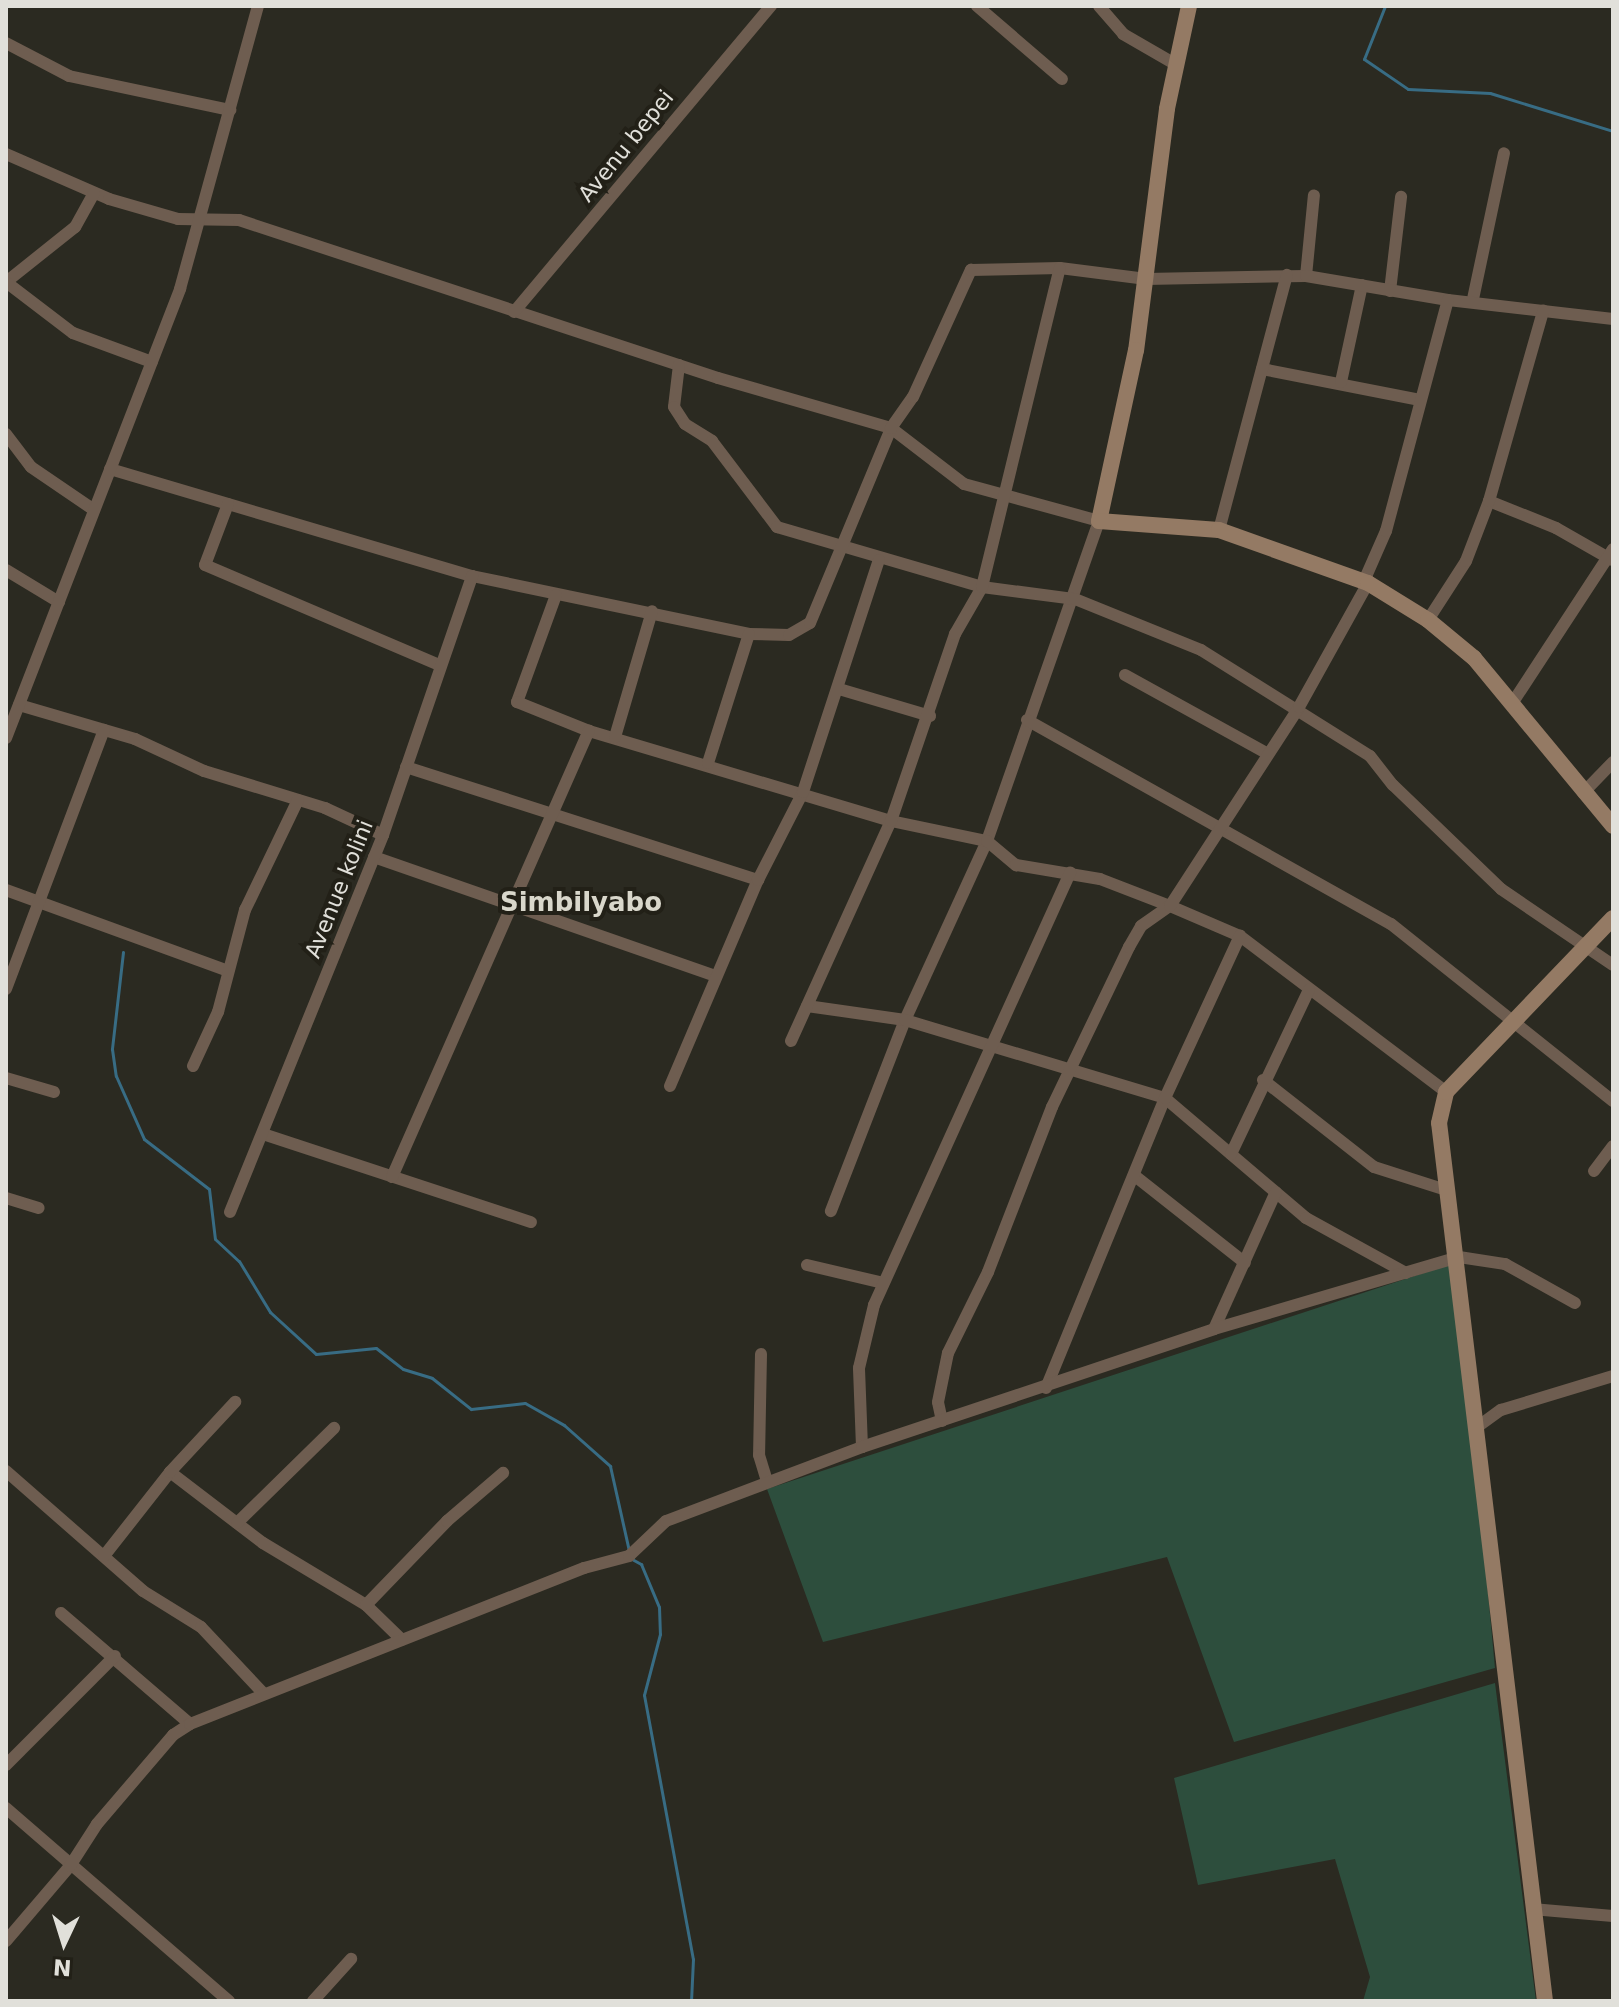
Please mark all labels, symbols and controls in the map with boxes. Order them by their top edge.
street label: Avenu bepei [573,85,679,207]
street label: Avenue kolini [299,816,379,962]
district label: Simbilyabo [500,887,662,919]
north arrow [24,1903,104,1983]
text: N [52,1954,72,1981]

